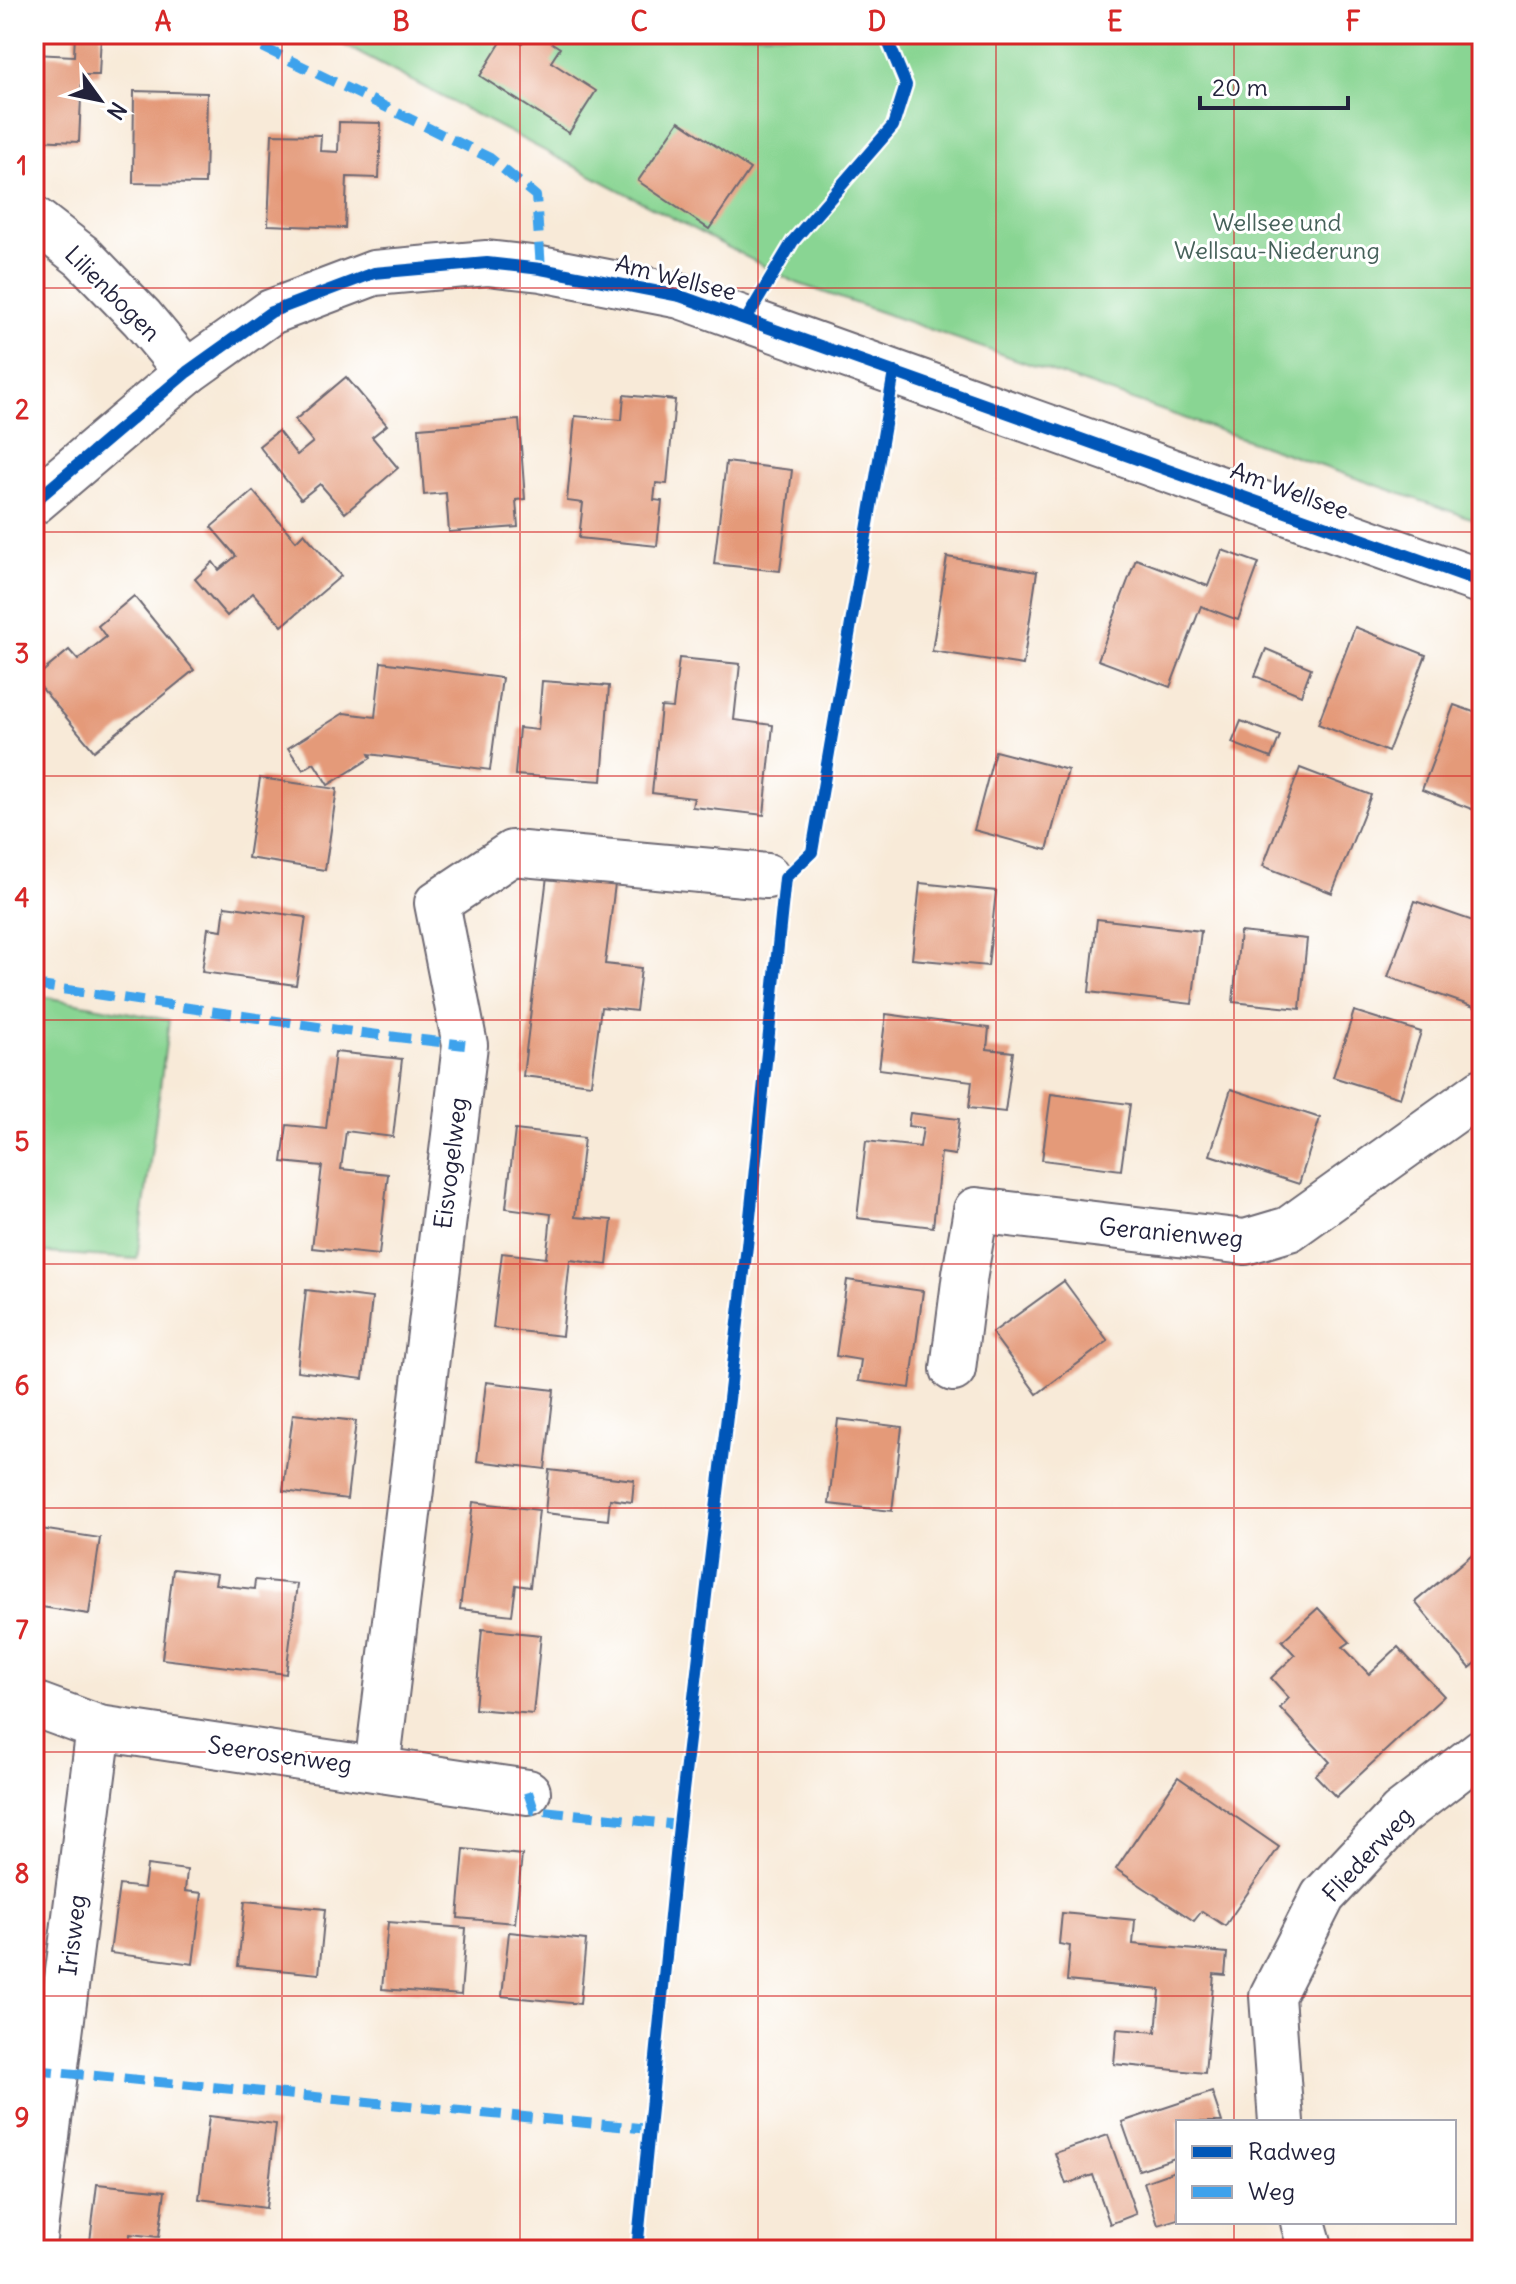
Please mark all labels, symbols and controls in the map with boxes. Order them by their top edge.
text: A [155,5,172,38]
text: B [392,5,410,38]
text: C [630,5,648,38]
text: D [868,5,886,38]
text: E [1107,5,1123,38]
text: F [1346,5,1361,38]
north arrow [60,60,140,140]
scale bar [1200,60,1348,110]
text: 20 m [1212,72,1268,102]
text: N [101,97,133,125]
text: 1 [17,149,27,182]
park label: Wellsee und Wellsau-Niederung [1174,207,1380,265]
street label: Lilienbogen [59,239,167,347]
street label: Am Wellsee [612,247,740,307]
text: 2 [15,393,29,426]
street label: Am Wellsee [1227,455,1353,525]
text: 3 [15,637,29,670]
text: 4 [14,881,30,914]
street label: Eisvogelweg [427,1095,473,1231]
text: 5 [15,1125,30,1158]
street label: Geranienweg [1098,1211,1244,1253]
text: 6 [14,1369,30,1402]
text: 7 [16,1613,29,1646]
street label: Seerosenweg [206,1729,354,1779]
street label: Fliederweg [1315,1800,1419,1908]
text: 8 [15,1857,29,1890]
street label: Irisweg [52,1893,92,1977]
text: 9 [15,2101,29,2134]
legend [1176,2120,1456,2224]
text: Radweg [1248,2136,1336,2166]
text: Weg [1248,2176,1295,2206]

